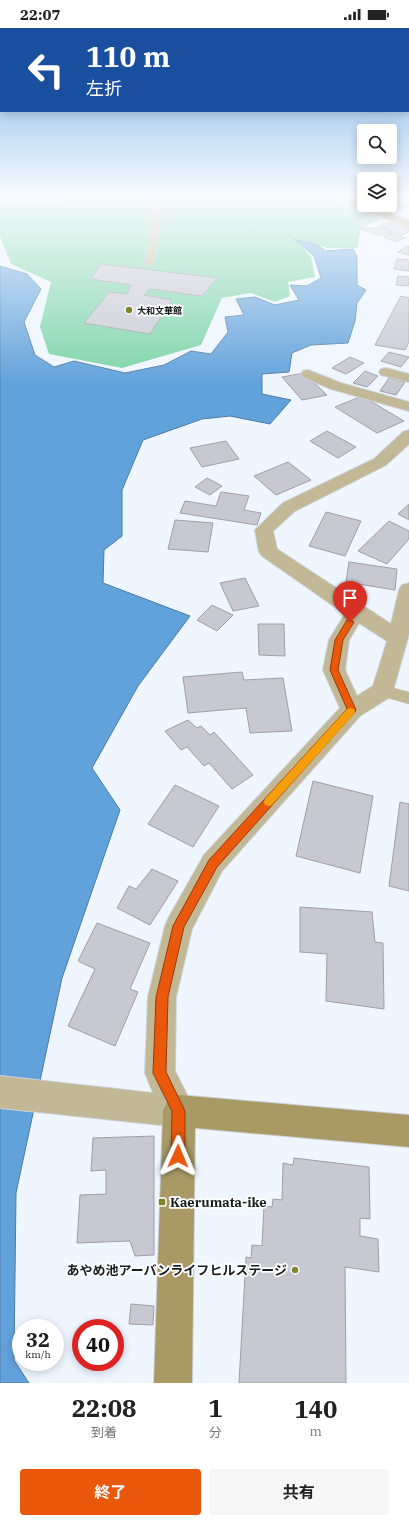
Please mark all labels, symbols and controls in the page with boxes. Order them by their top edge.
text: 22:07 [20,5,61,24]
text: 110 m [86,38,170,75]
icon: left [20,44,72,96]
text: 左折 [86,77,122,100]
map controls [357,124,397,212]
button: search [357,124,397,164]
button: layers [357,172,397,212]
marker: 大和文華館 [124,305,134,315]
place label: 大和文華館 [137,305,182,316]
pin [333,581,367,622]
icon: arrive [339,587,361,609]
position arrow [157,1135,199,1177]
place label: Kaerumata-ike [170,1194,267,1211]
marker: Kaerumata-ike [157,1197,167,1207]
place label: あやめ池アーバンライフヒルステージ [67,1262,287,1279]
marker: あやめ池アーバンライフヒルステージ [290,1265,300,1275]
speed limit sign: 40 [72,1319,124,1371]
text: 32 [26,1326,50,1353]
text: km/h [25,1348,51,1361]
text: 22:08 [72,1392,137,1424]
text: 1 [208,1392,223,1424]
text: 140 [294,1393,337,1425]
text: m [310,1423,322,1440]
text: 到着 [91,1424,117,1441]
text: 分 [209,1424,222,1441]
button: 終了 [20,1469,201,1515]
button: 共有 [209,1469,389,1515]

